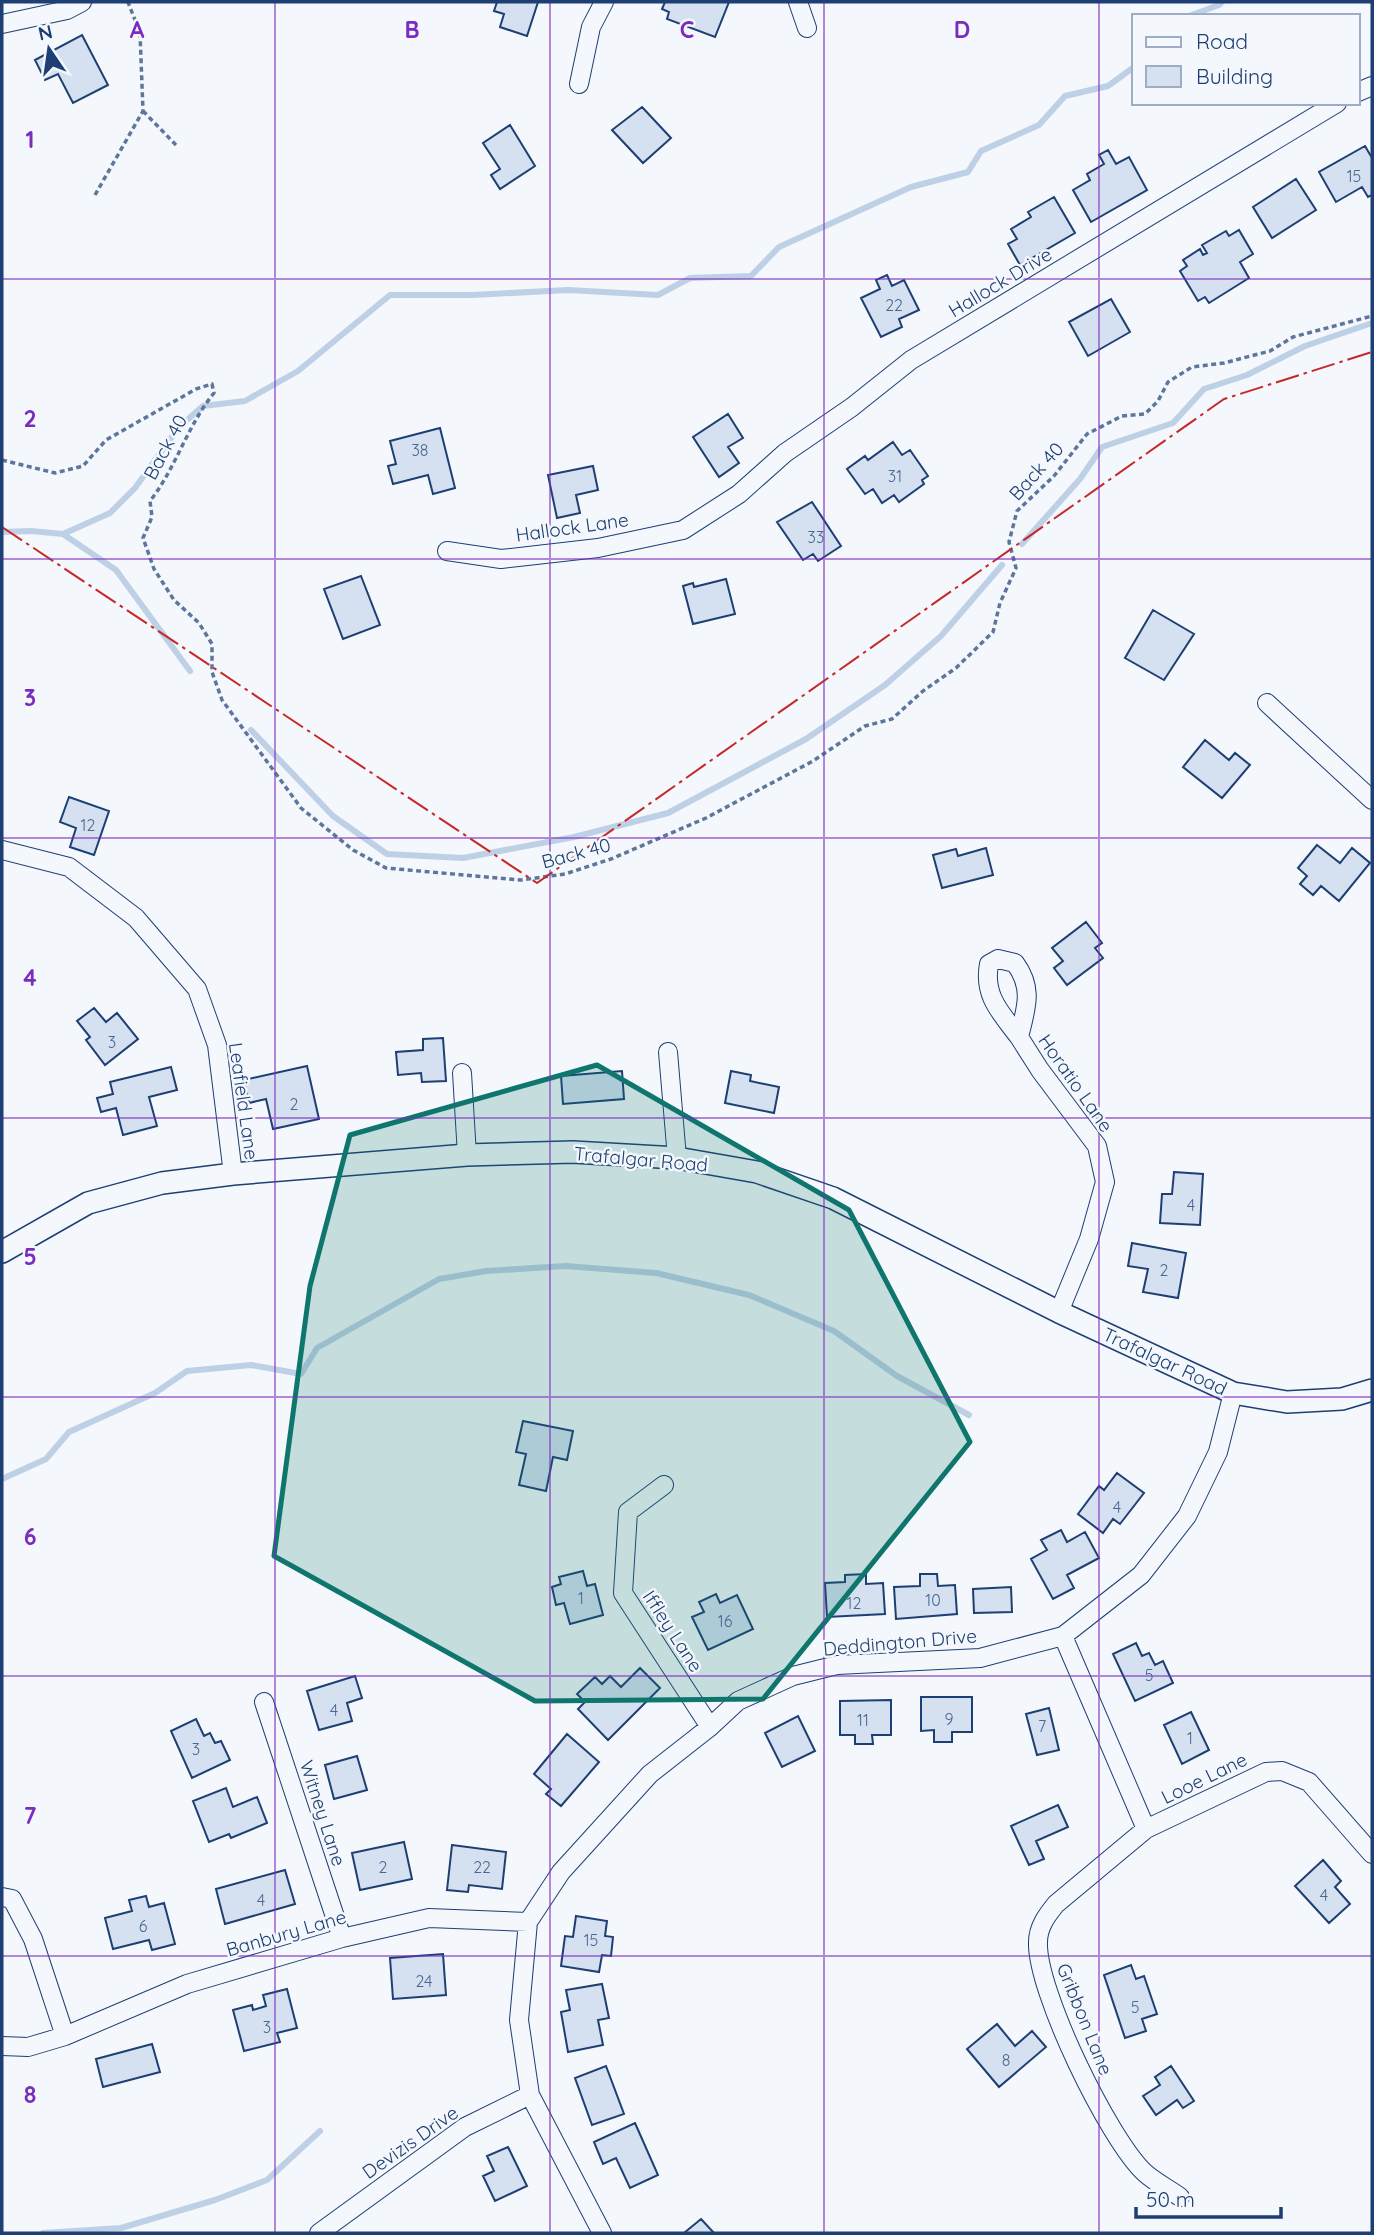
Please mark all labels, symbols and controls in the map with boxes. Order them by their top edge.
north arrow [14,14,84,84]
legend [1132,14,1360,105]
text: A [130,15,145,44]
text: B [404,15,420,44]
text: C [680,15,694,44]
text: D [954,15,970,44]
text: N [36,19,55,46]
text: Road [1196,28,1248,54]
text: Building [1196,63,1273,89]
text: 1 [26,125,34,154]
house number: 15 [1347,166,1361,186]
street label: Hallock Drive [944,242,1056,322]
house number: 22 [885,295,903,315]
text: 2 [23,404,37,433]
street label: Back 40 [138,410,192,484]
street label: Back 40 [1004,437,1068,505]
house number: 38 [411,440,429,460]
house number: 31 [888,466,902,486]
street label: Hallock Lane [514,507,630,547]
house number: 33 [808,527,824,547]
text: 3 [24,683,36,712]
house number: 12 [81,815,96,835]
street label: Back 40 [539,832,613,874]
text: 4 [23,963,37,992]
street label: Horatio Lane [1033,1029,1119,1137]
house number: 3 [108,1032,116,1052]
street label: Leafield Lane [224,1041,264,1161]
house number: 2 [290,1094,299,1114]
street label: Trafalgar Road [573,1141,709,1177]
house number: 4 [1187,1195,1195,1215]
text: 5 [23,1242,37,1271]
house number: 2 [1160,1260,1169,1280]
street label: Trafalgar Road [1099,1322,1231,1400]
house number: 4 [1113,1497,1121,1517]
text: 6 [24,1522,36,1551]
street label: Iffley Lane [638,1586,708,1676]
house number: 1 [578,1588,584,1608]
house number: 10 [925,1590,941,1610]
house number: 12 [847,1593,862,1613]
house number: 16 [718,1611,733,1631]
street label: Deddington Drive [822,1623,978,1661]
house number: 5 [1145,1665,1153,1685]
house number: 4 [330,1700,338,1720]
house number: 9 [945,1709,954,1729]
house number: 11 [857,1710,869,1730]
house number: 7 [1038,1716,1046,1736]
house number: 1 [1187,1728,1193,1748]
house number: 3 [192,1739,200,1759]
street label: Looe Lane [1157,1747,1251,1809]
street label: Witney Lane [295,1757,351,1869]
text: 7 [24,1801,37,1830]
house number: 2 [379,1857,388,1877]
house number: 22 [473,1857,491,1877]
house number: 4 [1320,1885,1328,1905]
house number: 4 [257,1890,265,1910]
street label: Banbury Lane [223,1904,349,1962]
house number: 6 [139,1916,148,1936]
house number: 15 [584,1930,598,1950]
street label: Gribbon Lane [1052,1960,1118,2078]
house number: 24 [415,1971,433,1991]
house number: 5 [1131,1997,1139,2017]
house number: 3 [263,2017,271,2037]
house number: 8 [1002,2050,1010,2070]
text: 8 [24,2080,36,2109]
street label: Devizis Drive [357,2100,463,2184]
scale bar [1136,2176,1281,2220]
text: 50 m [1146,2186,1195,2212]

